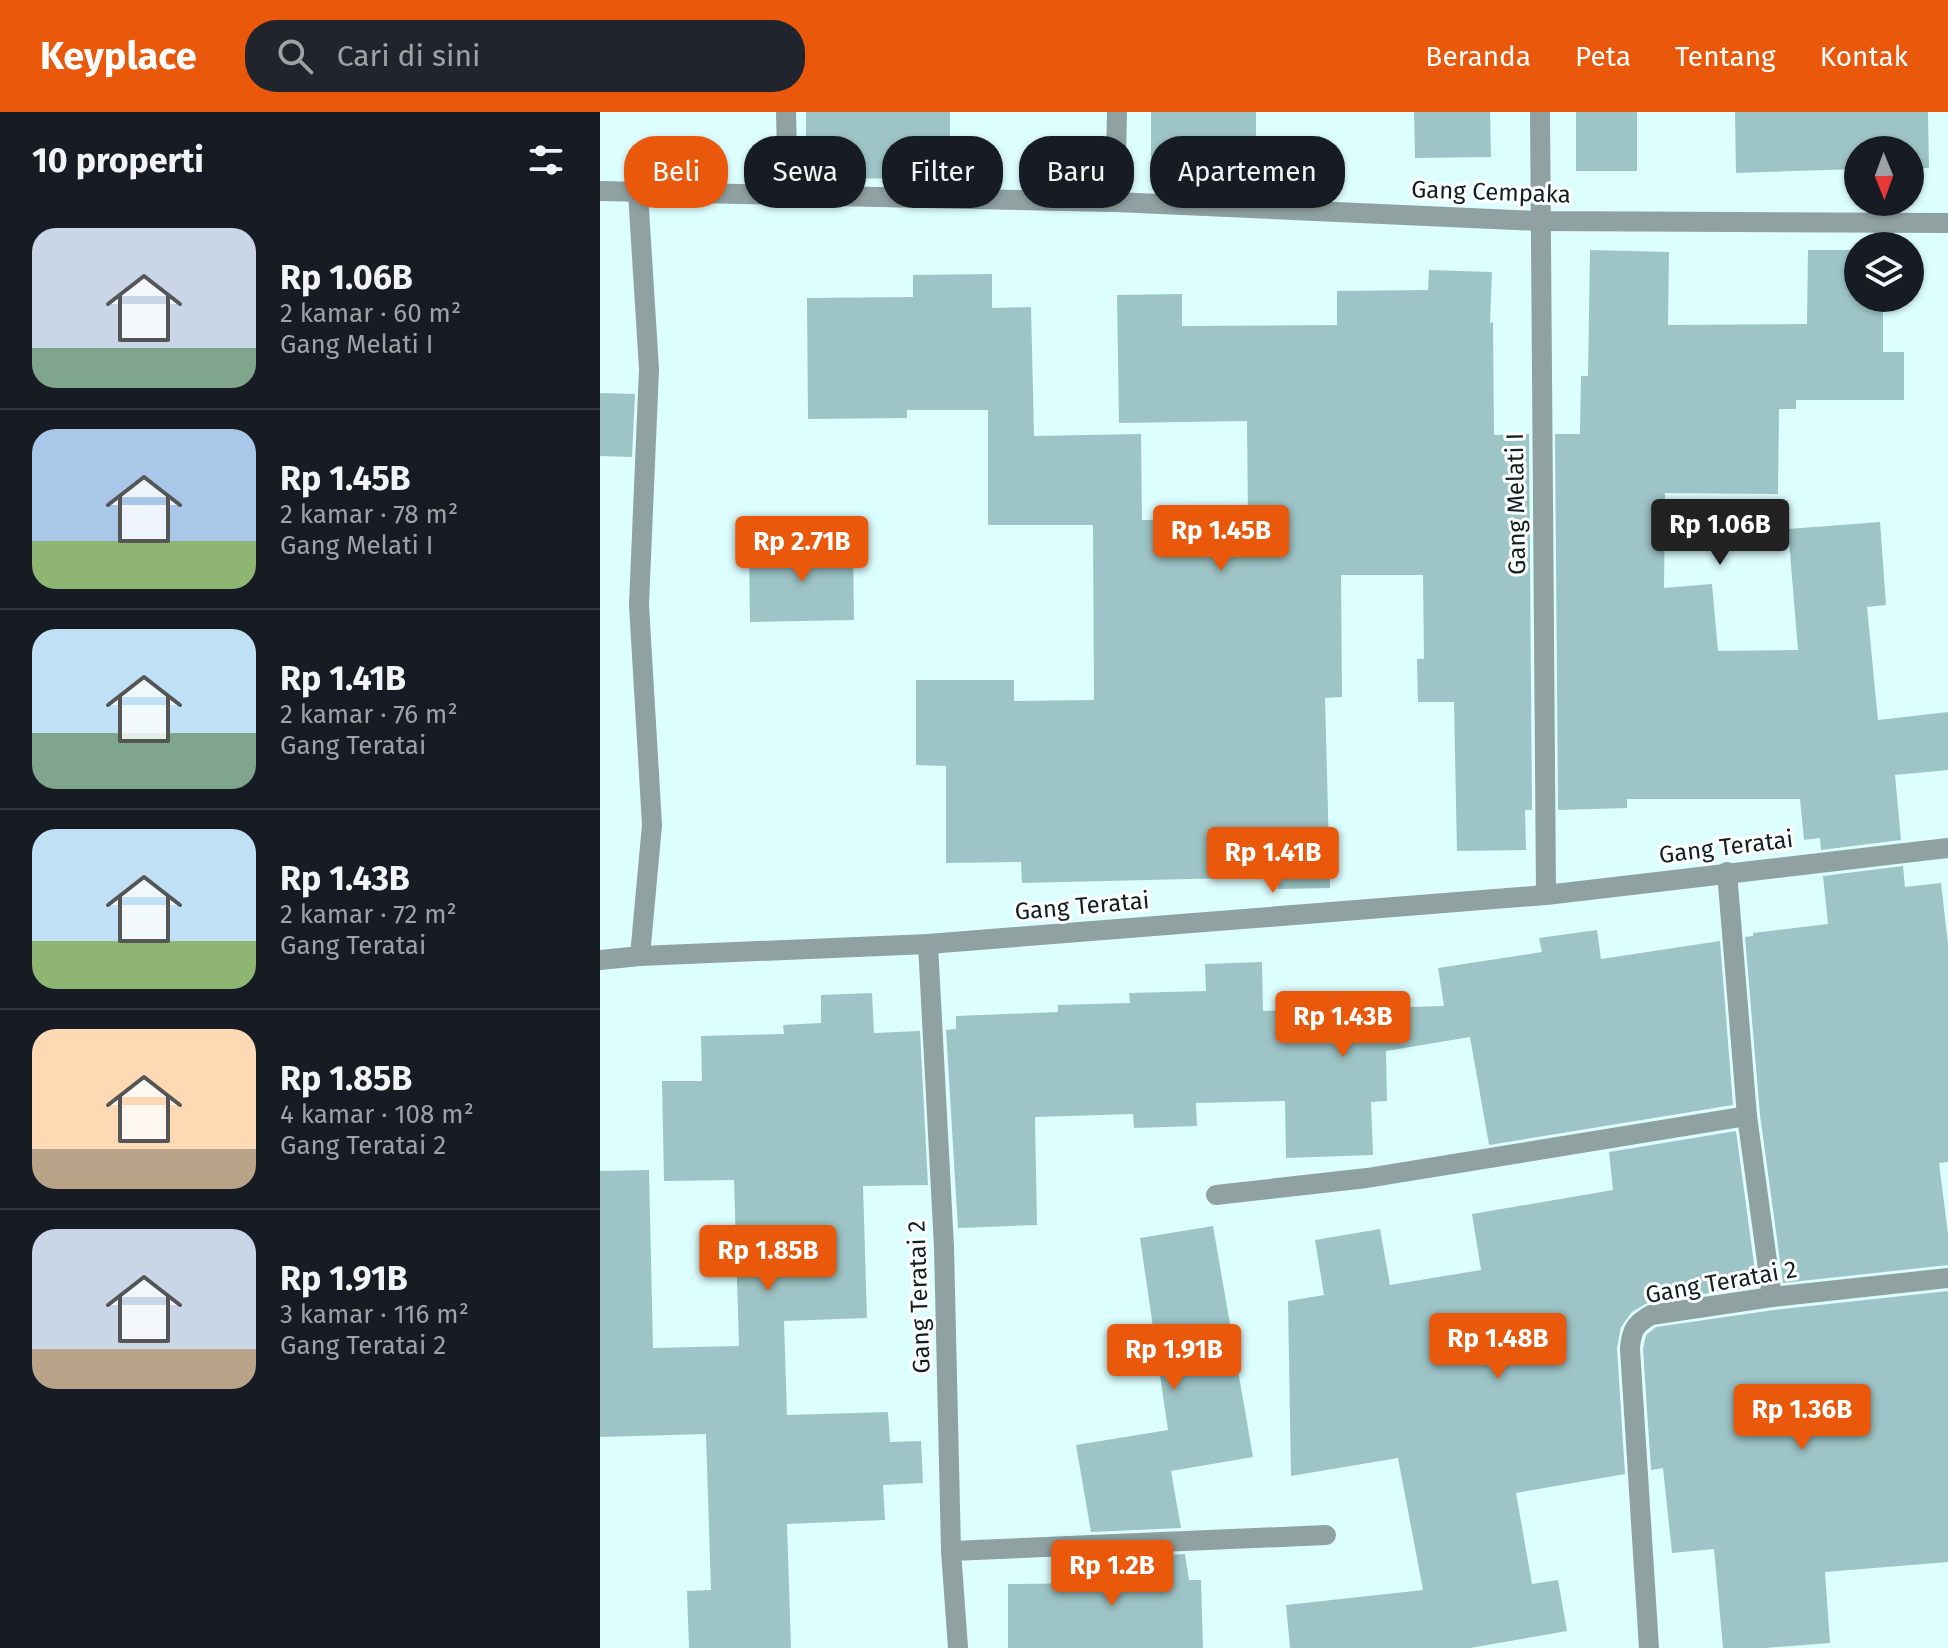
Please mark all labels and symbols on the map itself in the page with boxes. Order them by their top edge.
north arrow [1844,136,1924,216]
street label: Gang Cempaka [1411,175,1571,209]
street label: Gang Melati I [1501,433,1531,575]
pin: Rp 1.06B [1637,499,1803,567]
pin: Rp 1.45B [1138,505,1304,573]
pin: Rp 2.71B [719,516,885,584]
street label: Gang Teratai [1657,825,1795,869]
pin: Rp 1.41B [1190,827,1356,895]
street label: Gang Teratai [1013,886,1151,926]
pin: Rp 1.43B [1260,991,1426,1059]
street label: Gang Teratai 2 [902,1220,936,1374]
pin: Rp 1.85B [685,1225,851,1293]
street label: Gang Teratai 2 [1643,1255,1799,1309]
pin: Rp 1.48B [1415,1313,1581,1381]
pin: Rp 1.91B [1091,1324,1257,1392]
pin: Rp 1.36B [1719,1384,1885,1452]
pin: Rp 1.2B [1038,1540,1186,1608]

